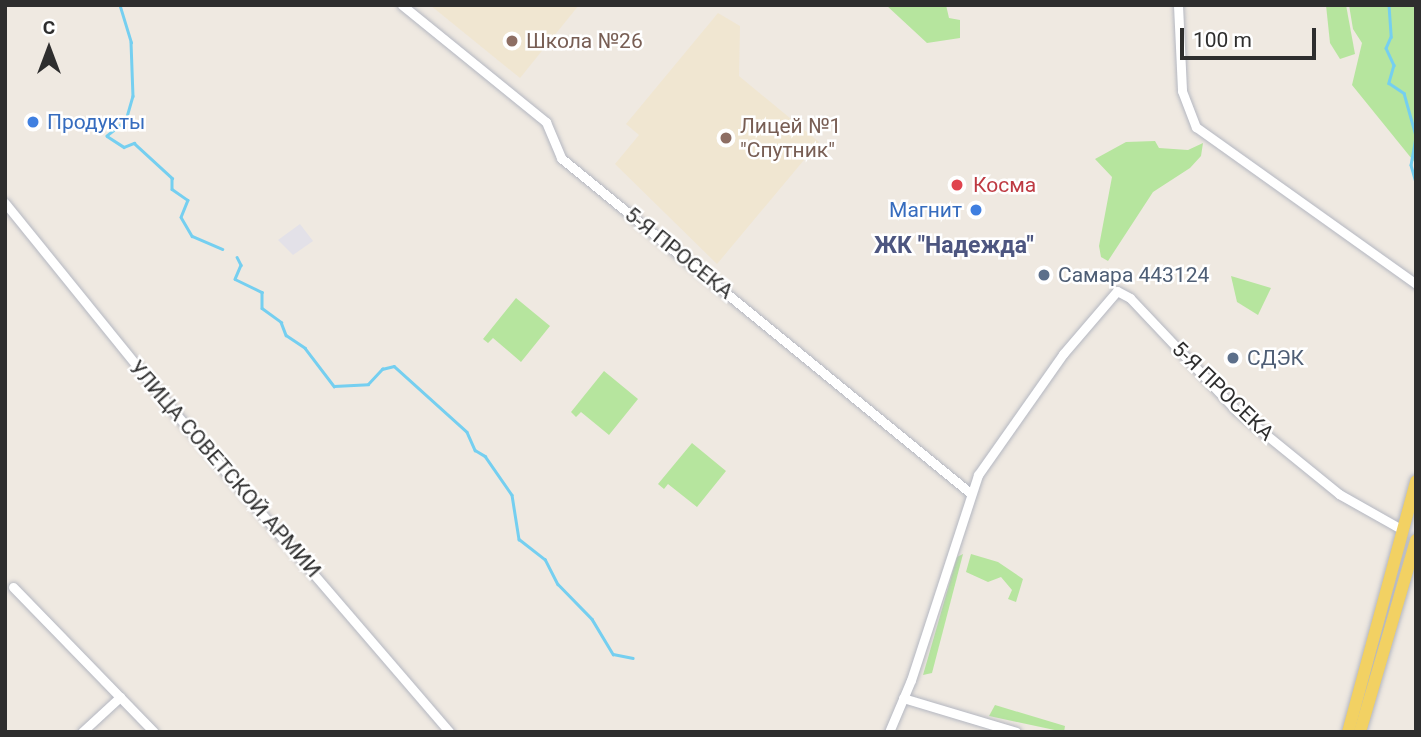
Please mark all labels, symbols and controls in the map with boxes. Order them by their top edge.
north arrow [14,14,84,84]
scale bar [1183,14,1320,58]
text: С [43,16,55,39]
place label: Школа №26 [526,28,643,54]
text: 100 m [1193,28,1252,52]
marker: Школа №26 [504,33,520,49]
place label: Продукты [47,109,145,135]
place label: Лицей №1 "Спутник" [740,113,841,163]
marker: Продукты [25,114,41,130]
marker: Лицей №1 "Спутник" [718,130,734,146]
place label: Косма [973,172,1036,198]
marker: Косма [947,175,967,195]
place label: Магнит [889,197,962,223]
street label: 5-Я ПРОСЕКА [620,202,738,304]
marker: Магнит [968,202,984,218]
district label: ЖК "Надежда" [874,232,1034,260]
place label: Самара 443124 [1058,262,1209,288]
marker: Самара 443124 [1036,267,1052,283]
street label: 5-Я ПРОСЕКА [1167,336,1279,446]
place label: СДЭК [1247,345,1304,371]
marker: СДЭК [1225,350,1241,366]
street label: УЛИЦА СОВЕТСКОЙ АРМИИ [124,355,326,583]

